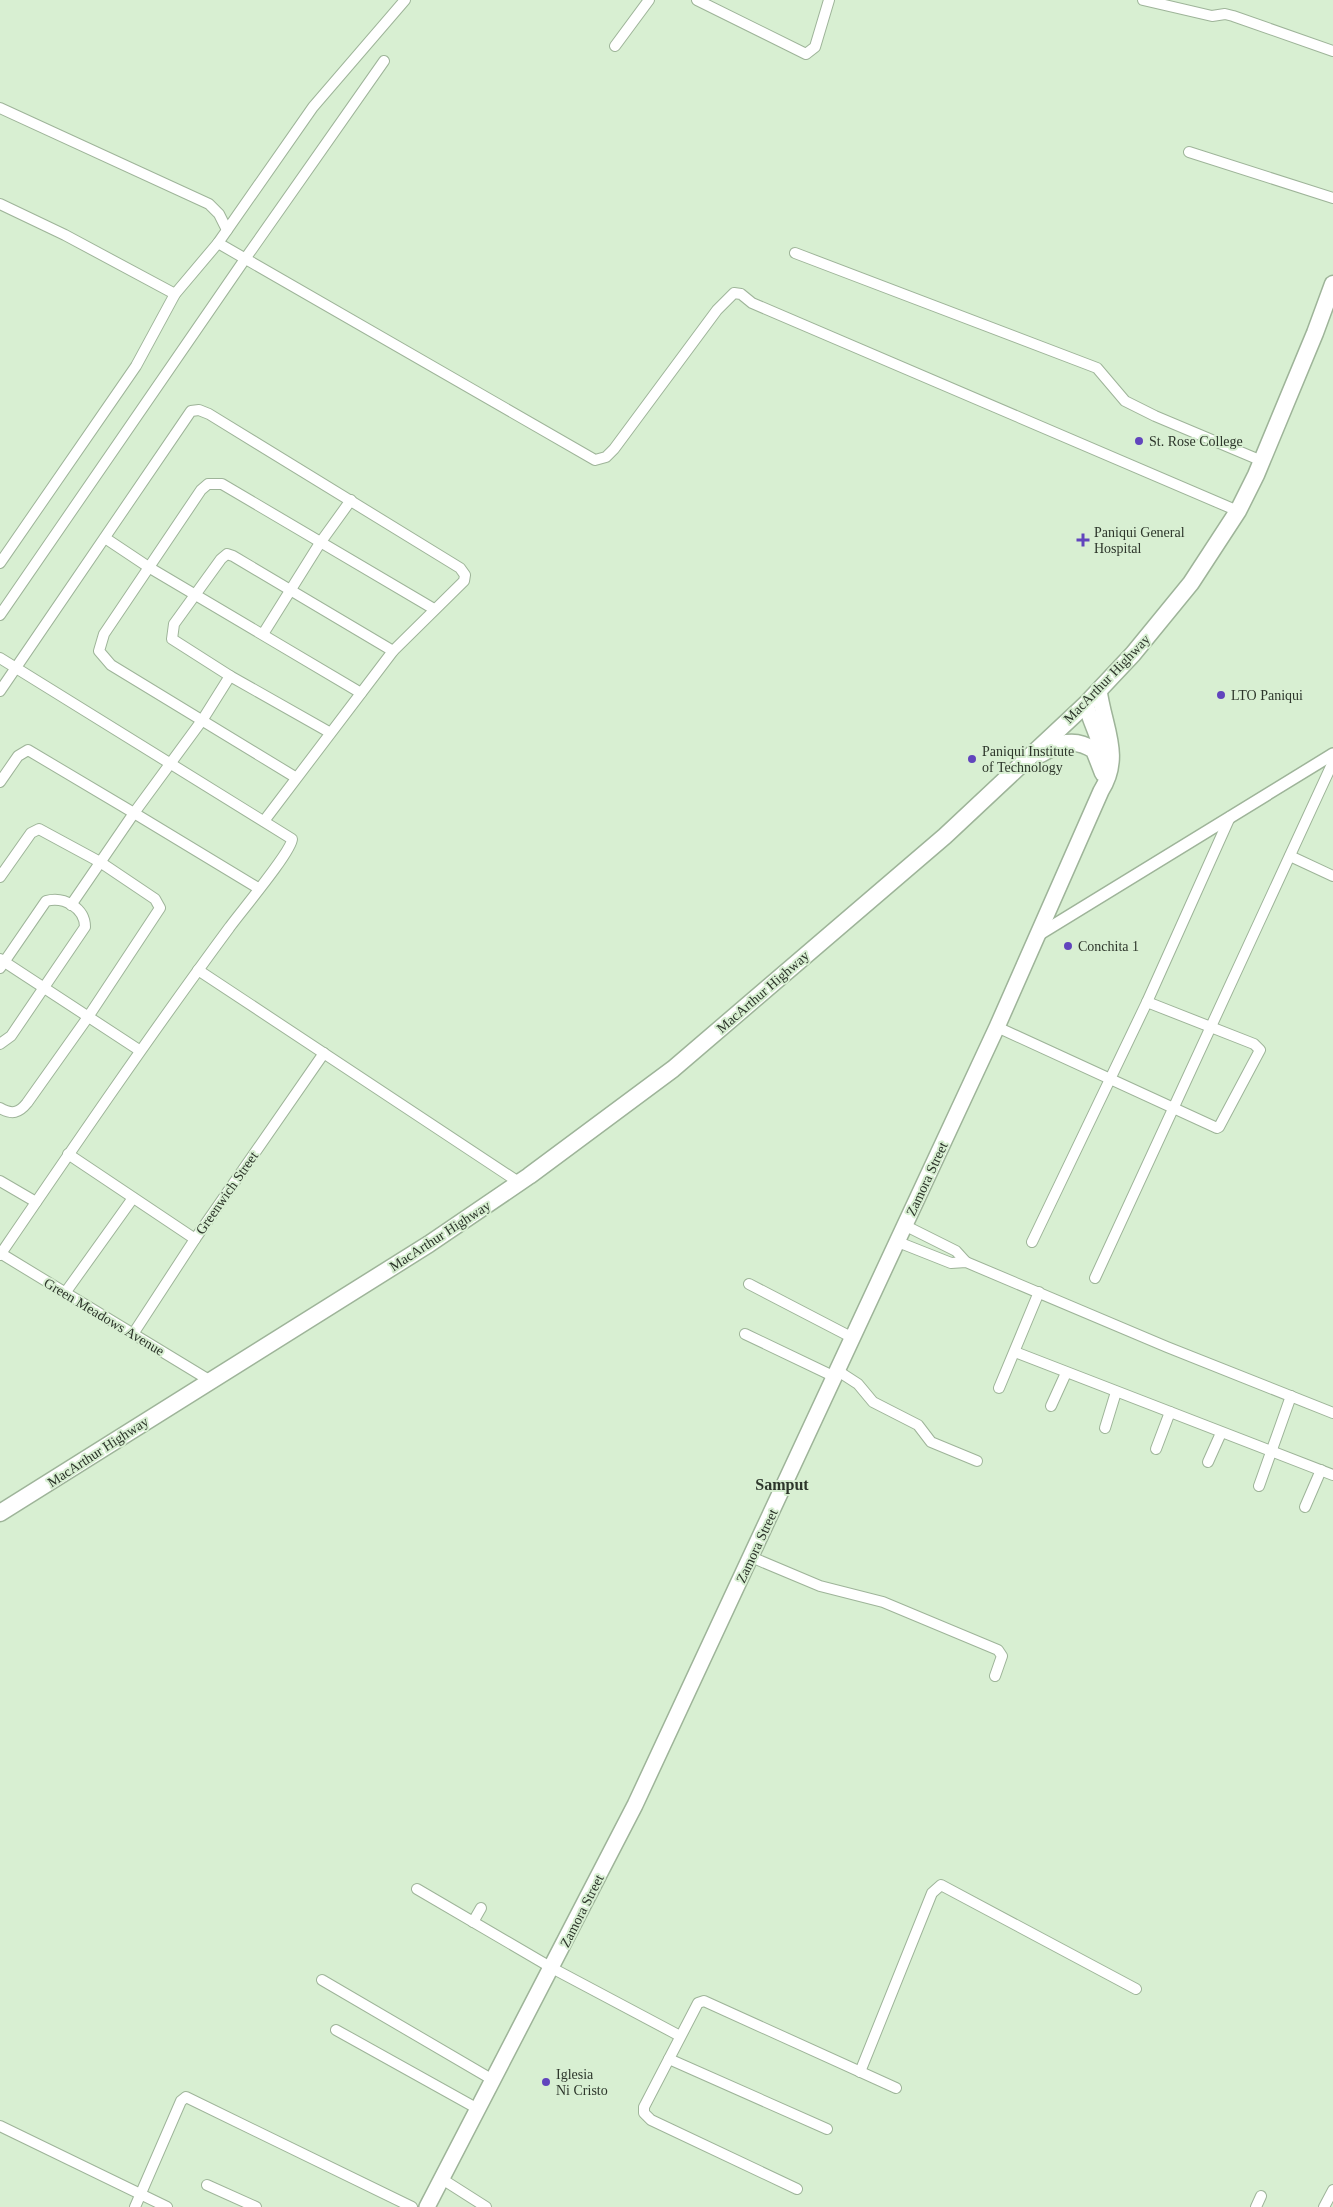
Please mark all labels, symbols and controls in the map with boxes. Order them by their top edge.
place label: St. Rose College [1149,434,1243,449]
marker: St. Rose College [1133,435,1145,447]
place label: Paniqui General Hospital [1094,525,1185,556]
marker: Paniqui General Hospital [1076,533,1090,547]
street label: MacArthur Highway [1061,632,1153,726]
place label: LTO Paniqui [1231,688,1303,703]
marker: LTO Paniqui [1215,689,1227,701]
place label: Paniqui Institute of Technology [982,744,1074,775]
marker: Paniqui Institute of Technology [966,753,978,765]
place label: Conchita 1 [1078,939,1139,954]
marker: Conchita 1 [1062,940,1074,952]
street label: MacArthur Highway [714,948,812,1036]
street label: Zamora Street [903,1140,951,1218]
street label: Greenwich Street [193,1149,261,1237]
street label: MacArthur Highway [387,1198,493,1274]
street label: Green Meadows Avenue [41,1275,167,1359]
street label: MacArthur Highway [45,1414,151,1490]
district label: Samput [755,1476,809,1494]
street label: Zamora Street [733,1507,781,1585]
street label: Zamora Street [557,1872,607,1950]
place label: Iglesia Ni Cristo [556,2067,608,2098]
marker: Iglesia Ni Cristo [540,2076,552,2088]

